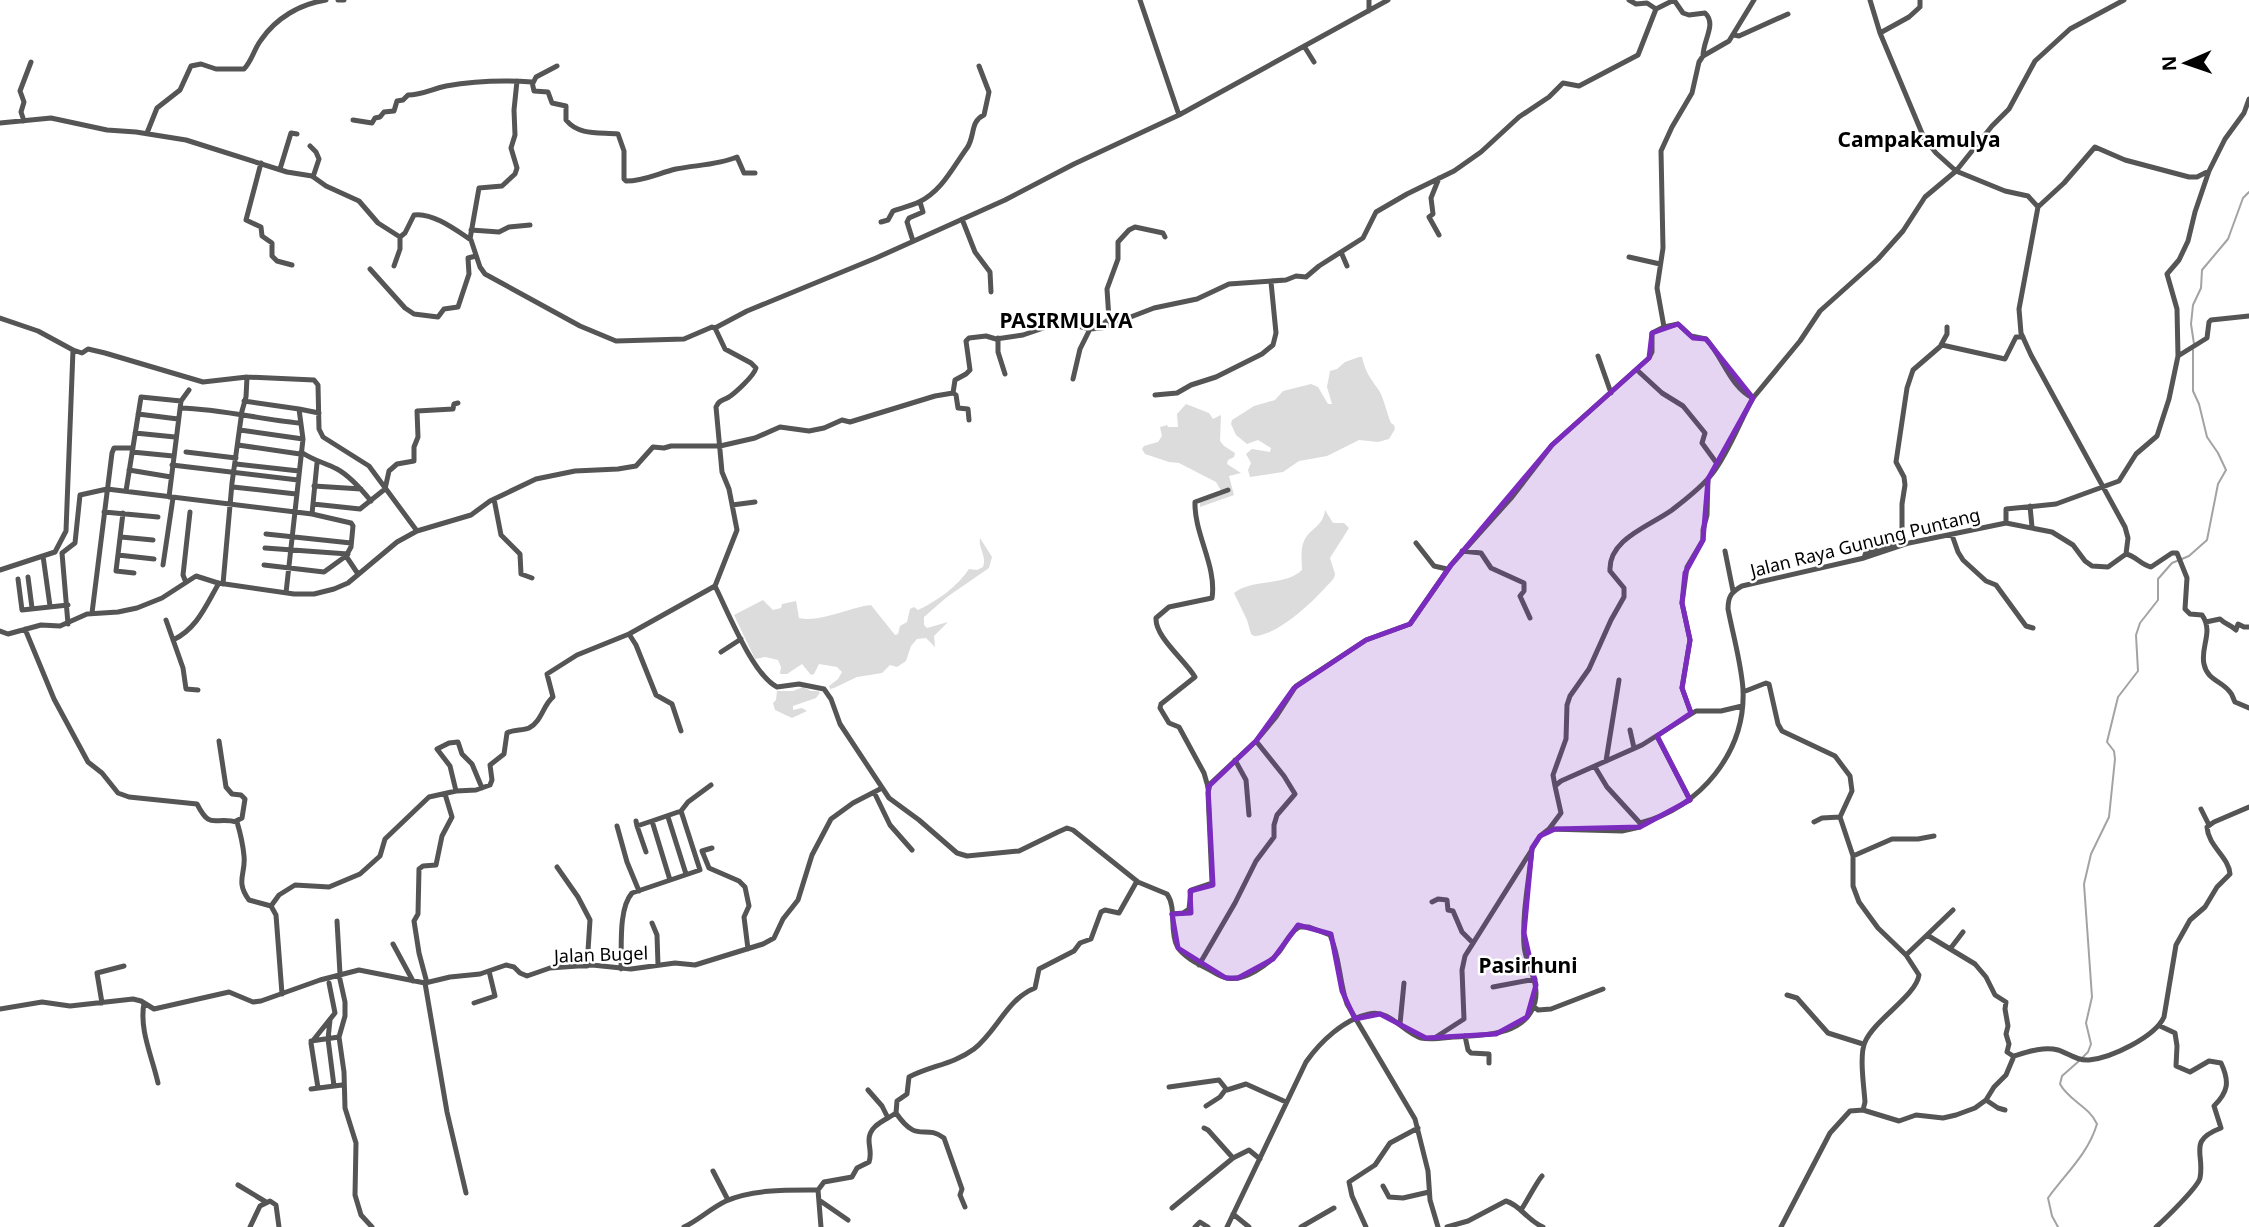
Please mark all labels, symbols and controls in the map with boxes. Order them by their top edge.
north arrow [2151,28,2221,98]
text: N [2156,55,2182,72]
district label: Campakamulya [1838,125,2000,153]
district label: PASIRMULYA [999,306,1133,334]
street label: Jalan Raya Gunung Puntang [1746,502,1982,583]
street label: Jalan Bugel [551,940,649,968]
district label: Pasirhuni [1478,951,1578,979]

